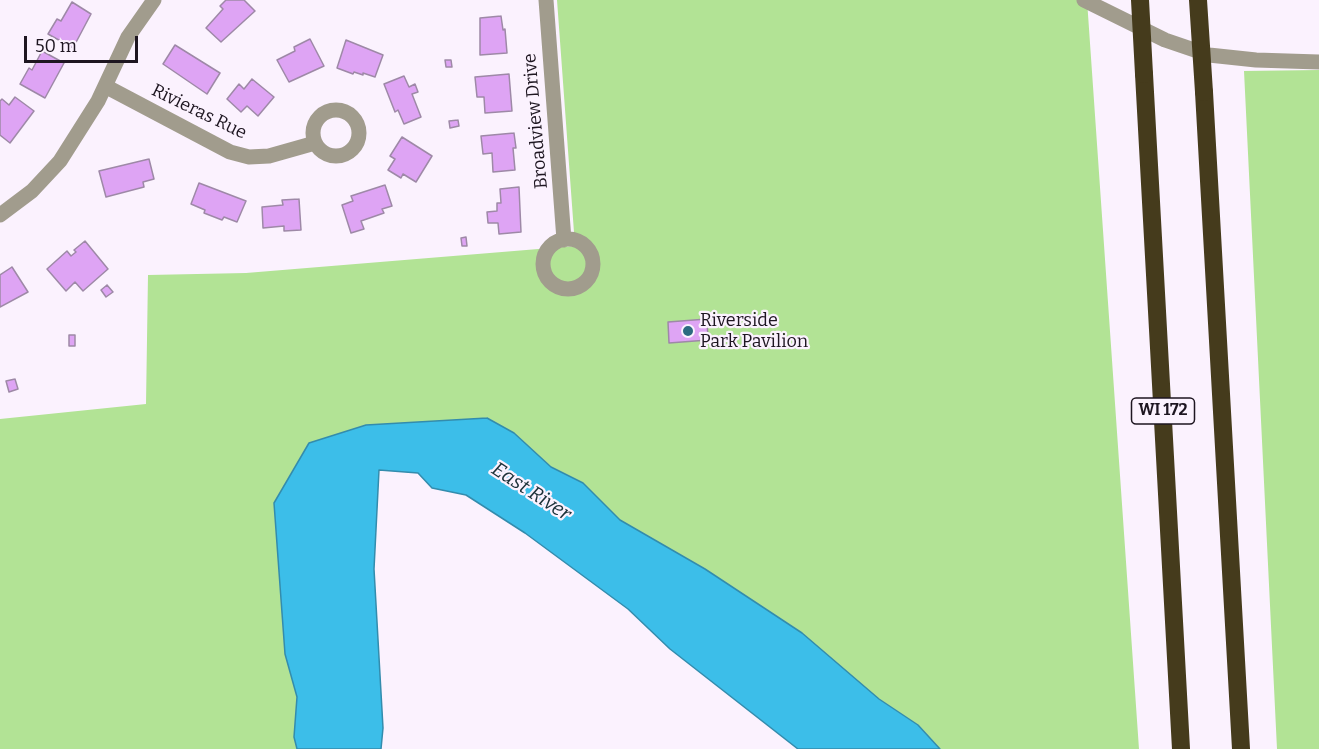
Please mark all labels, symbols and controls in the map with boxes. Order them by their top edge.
scale bar [27,24,141,62]
text: 50 m [35,35,77,57]
street label: Broadview Drive [519,52,553,190]
street label: Rivieras Rue [148,80,250,144]
place label: Riverside Park Pavilion [700,310,808,352]
marker: Riverside Park Pavilion [681,324,695,338]
road number: WI 172 [1132,398,1194,424]
water label: East River [487,458,575,526]

